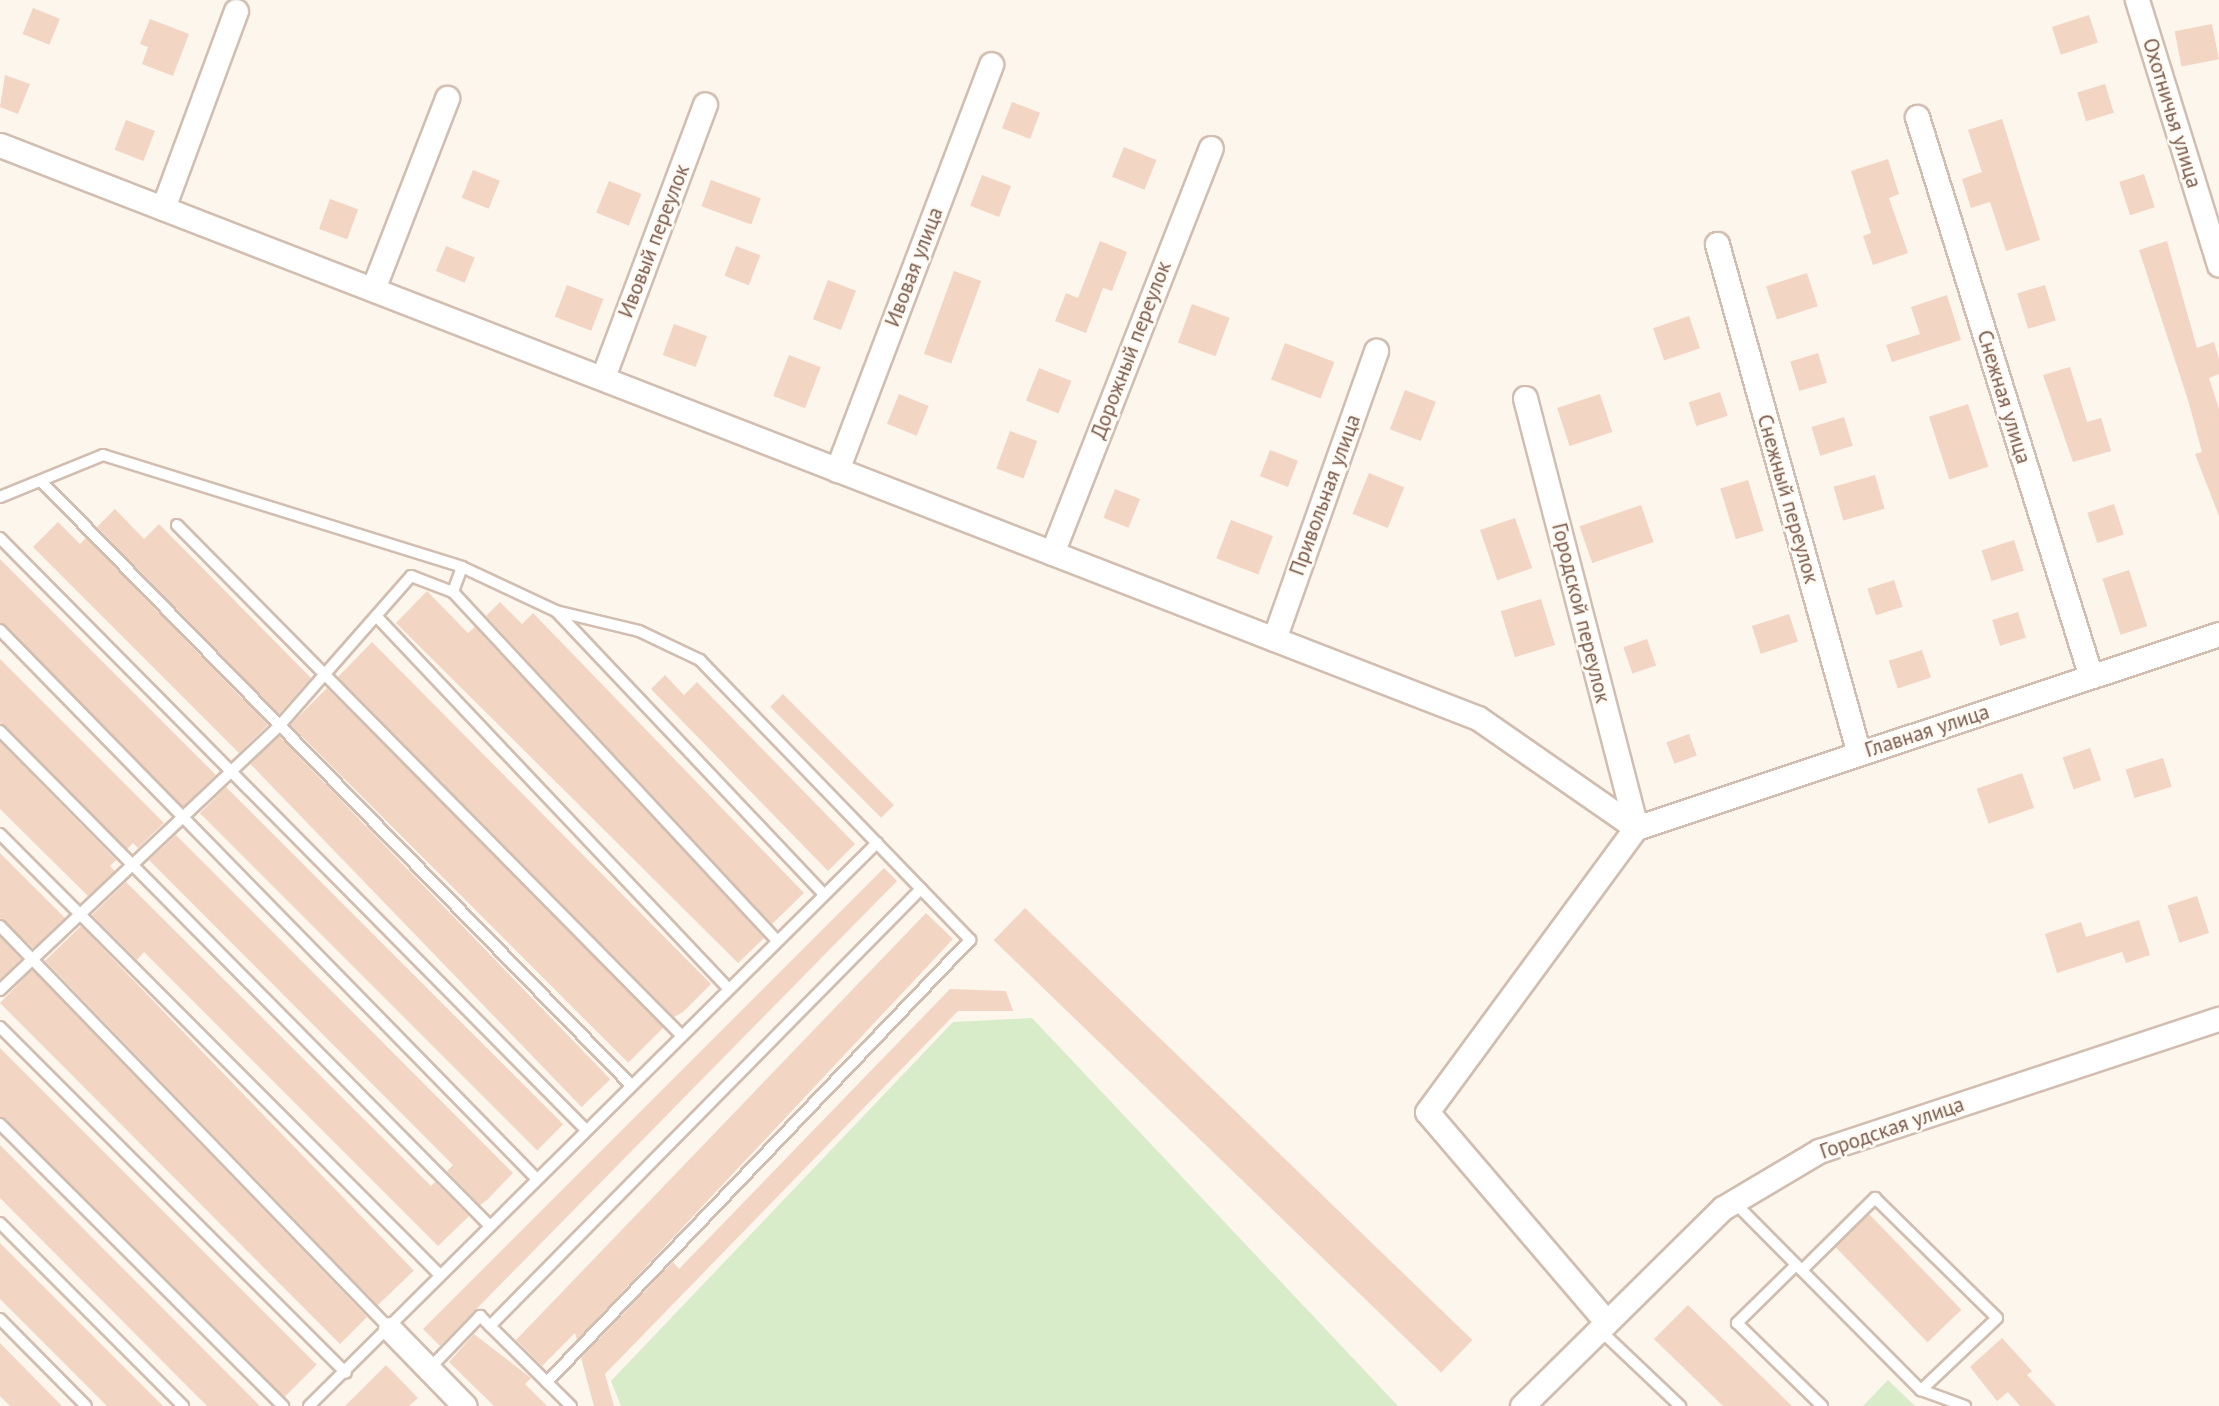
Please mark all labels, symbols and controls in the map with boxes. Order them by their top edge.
street label: Охотничья улица [2137,35,2207,191]
street label: Ивовый переулок [613,161,695,321]
street label: Ивовая улица [880,204,948,330]
street label: Дорожный переулок [1085,258,1177,442]
street label: Снежная улица [1972,327,2036,467]
street label: Привольная улица [1284,411,1366,579]
street label: Снежный переулок [1752,411,1824,587]
street label: Городской переулок [1546,520,1616,706]
street label: Главная улица [1862,699,1992,763]
street label: Городская улица [1816,1092,1968,1164]

